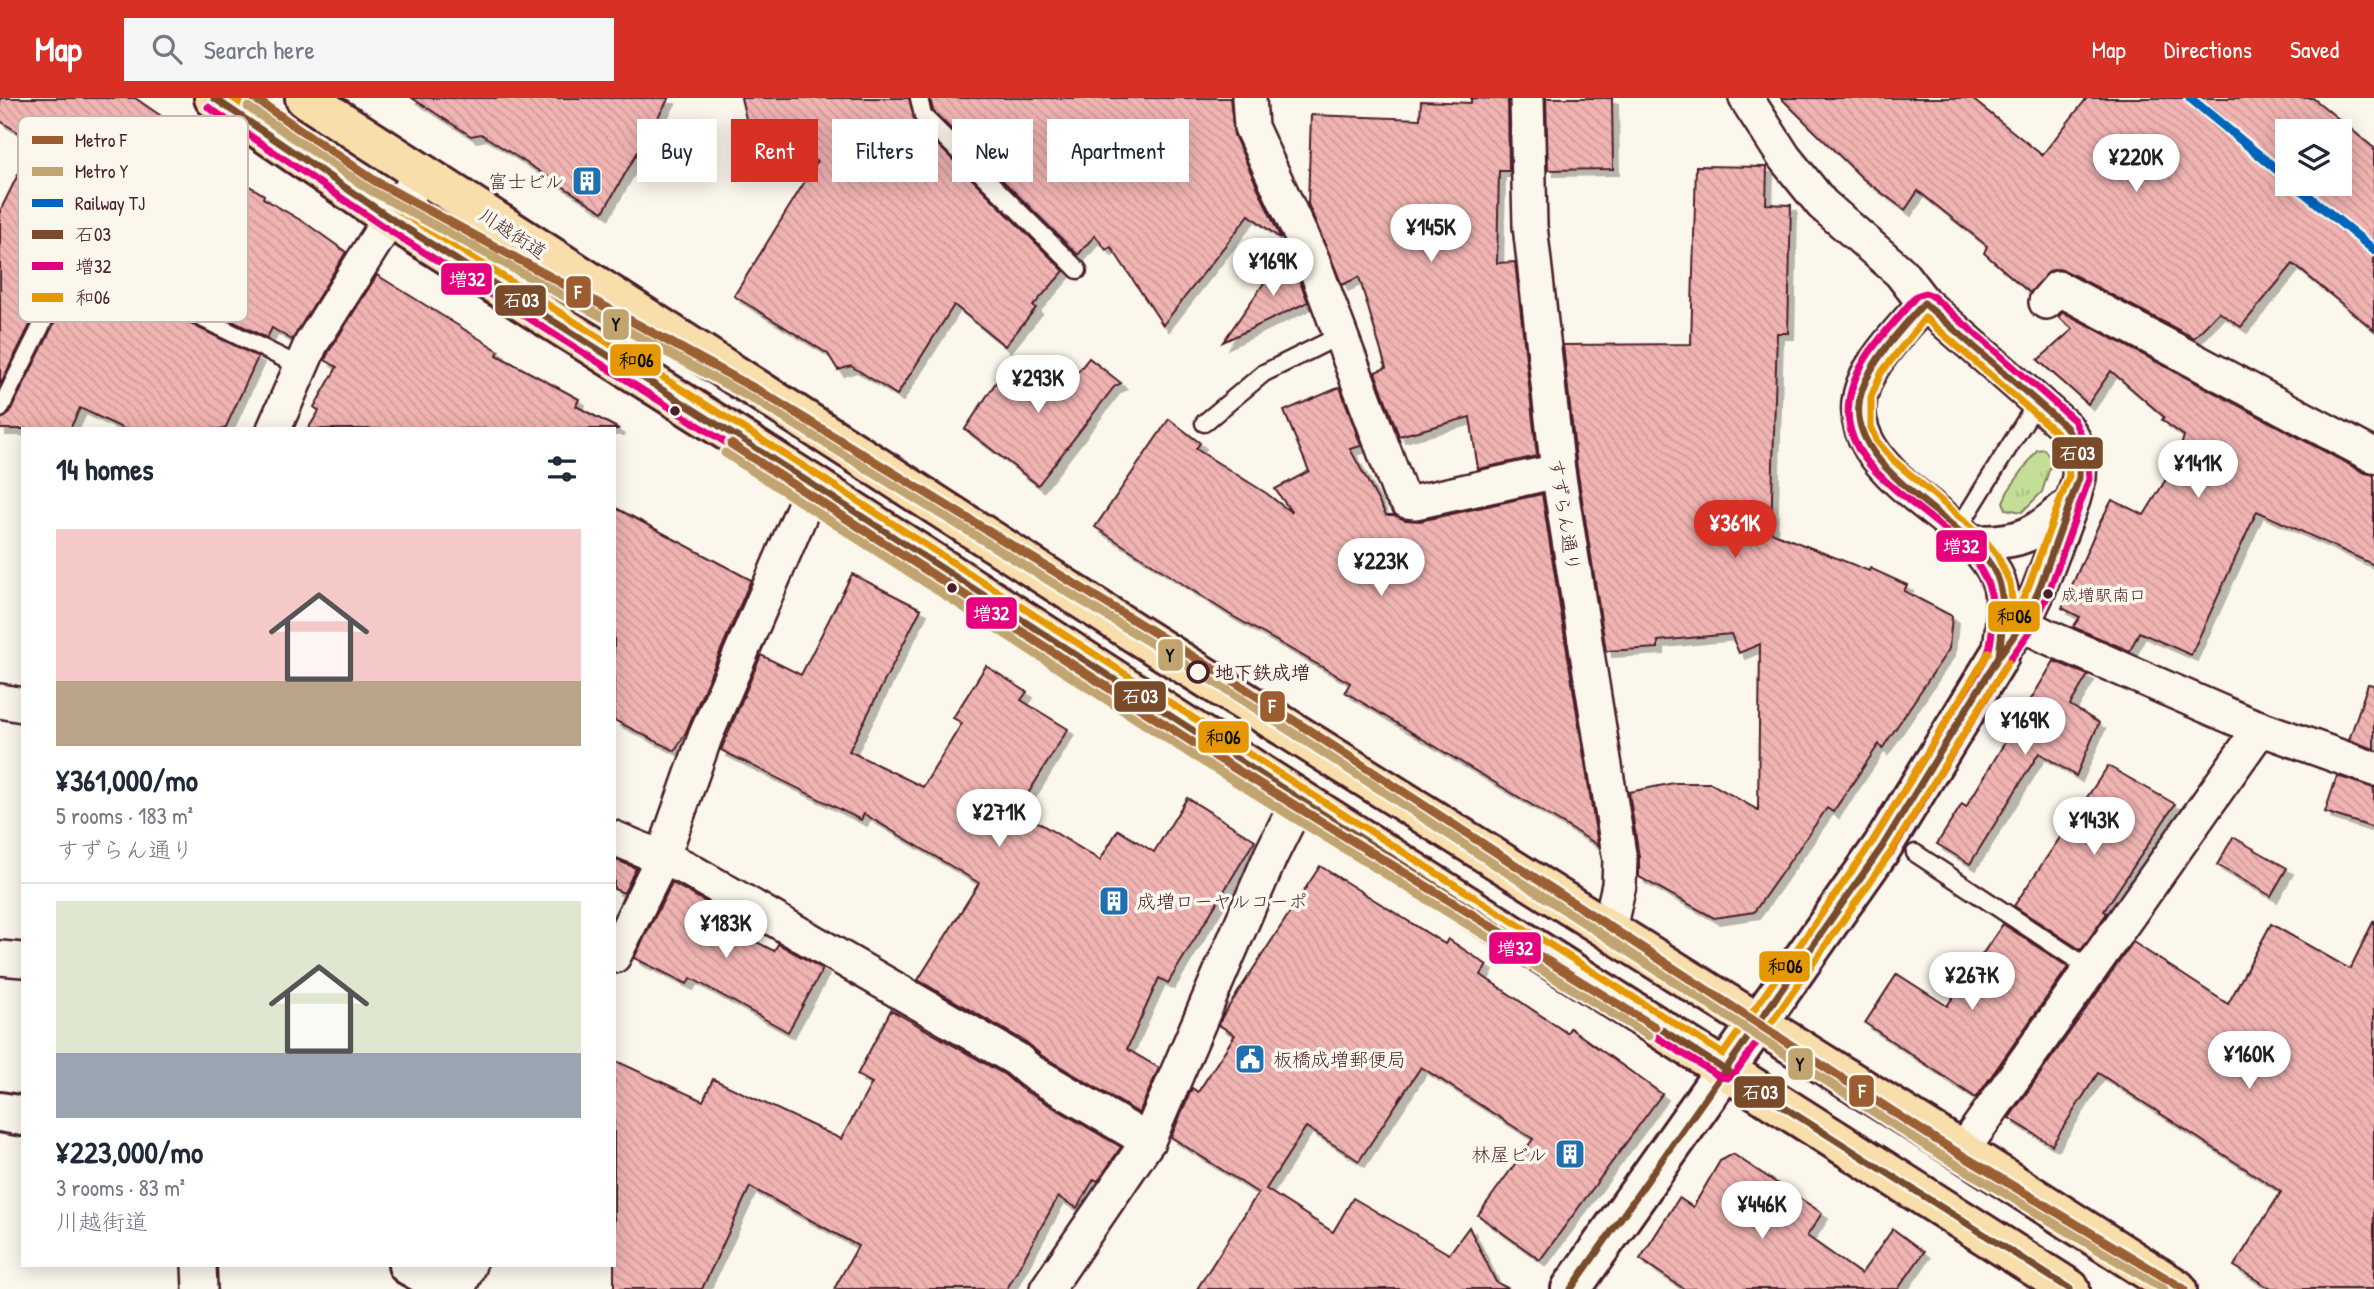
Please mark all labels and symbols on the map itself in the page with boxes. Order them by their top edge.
legend [18,116,248,322]
text: Metro F [75,127,128,153]
pin: ¥220K [2087,134,2185,194]
text: Metro Y [75,158,129,184]
building icon: 富士ビル [570,164,604,198]
place label: 富士ビル [488,168,564,194]
text: Railway TJ [75,190,145,216]
street label: 川越街道 [474,201,552,265]
pin: ¥145K [1382,204,1480,264]
text: 石03 [75,221,111,247]
pin: ¥169K [1224,238,1322,298]
text: 増32 [75,253,112,279]
line badge: 増32 [440,262,493,296]
text: 増32 [449,266,485,292]
line badge: F [565,275,592,309]
text: F [573,279,582,305]
text: 和06 [75,284,110,310]
line badge: 石03 [494,284,547,317]
text: 石03 [503,287,539,313]
line badge: Y [602,308,630,341]
text: Y [612,311,621,337]
line badge: 和06 [609,343,662,377]
text: 和06 [618,347,654,373]
pin: ¥293K [989,356,1087,415]
unlabelled marker [668,404,682,418]
line badge: 石03 [2051,436,2104,470]
text: 石03 [2059,440,2095,466]
pin: ¥141K [2149,440,2247,500]
street label: すずらん通り [1543,457,1587,573]
pin: ¥361K [1686,500,1784,560]
line badge: 増32 [1935,529,1988,563]
text: 増32 [1943,533,1979,559]
pin: ¥223K [1332,538,1430,598]
unlabelled marker [945,581,959,595]
place label: 成増駅南口 [2061,583,2146,606]
marker: 成増駅南口 [2041,587,2055,601]
line badge: 増32 [965,596,1018,630]
text: 増32 [973,600,1009,626]
line badge: 和06 [1987,600,2041,633]
text: 和06 [1996,603,2032,629]
line badge: Y [1157,638,1184,672]
text: Y [1166,642,1175,668]
place label: 地下鉄成増 [1215,659,1310,685]
marker: 地下鉄成増 [1187,661,1209,683]
line badge: 石03 [1113,680,1167,713]
text: 石03 [1122,683,1158,709]
line badge: F [1259,690,1286,723]
text: F [1267,693,1276,719]
pin: ¥169K [1976,698,2074,757]
line badge: 和06 [1197,720,1250,754]
text: 和06 [1205,724,1241,750]
pin: ¥271K [950,790,1048,849]
pin: ¥143K [2045,798,2143,857]
building icon: 成増ローヤルコーポ [1097,884,1131,918]
place label: 成増ローヤルコーポ [1137,888,1308,914]
pin: ¥183K [677,900,775,960]
line badge: 増32 [1488,931,1542,965]
text: 増32 [1497,935,1533,961]
line badge: 和06 [1758,950,1811,983]
text: 和06 [1767,953,1803,979]
pin: ¥267K [1923,953,2021,1012]
pin: ¥160K [2200,1032,2298,1091]
public building icon: 板橋成増郵便局 [1233,1042,1267,1076]
place label: 板橋成増郵便局 [1273,1046,1406,1072]
line badge: Y [1787,1047,1814,1081]
text: Y [1796,1051,1805,1077]
line badge: F [1848,1074,1875,1108]
line badge: 石03 [1733,1075,1786,1109]
text: F [1857,1078,1866,1104]
text: 石03 [1742,1079,1778,1105]
building icon: 林屋ビル [1553,1137,1587,1171]
place label: 林屋ビル [1471,1141,1547,1167]
pin: ¥446K [1713,1182,1811,1241]

